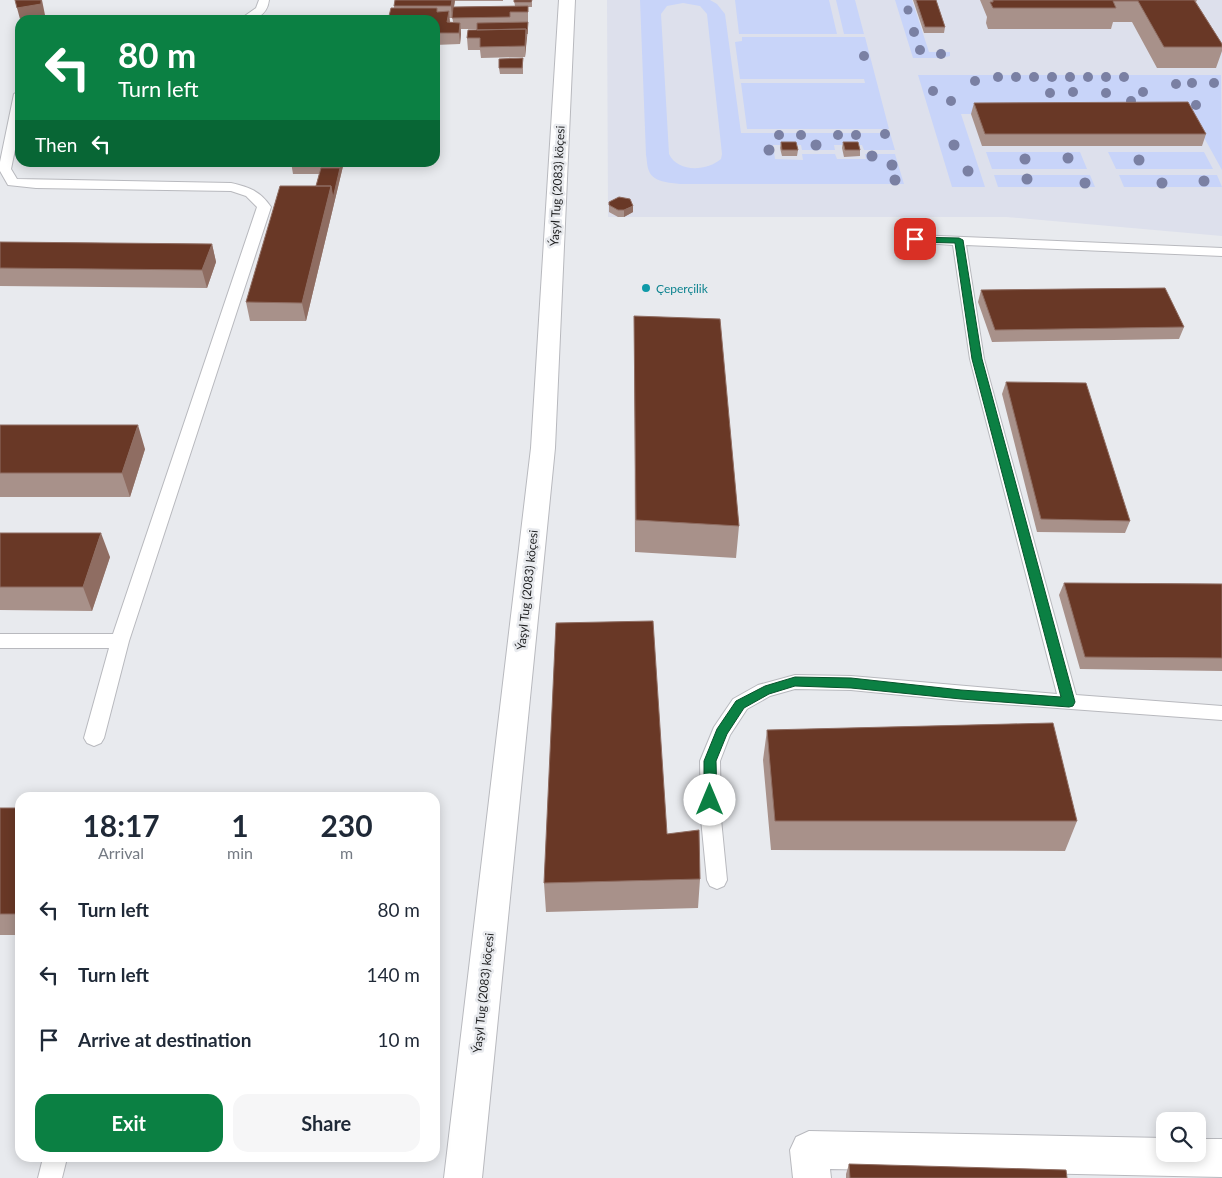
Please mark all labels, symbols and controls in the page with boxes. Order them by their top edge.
text: 80 m [118,33,196,75]
icon: left [35,35,100,100]
text: Turn left [118,75,199,102]
street label: Ýaşyl Tug (2083) köçesi [546,125,568,247]
icon: left [87,130,115,158]
text: Then [35,133,77,156]
pin [894,218,936,260]
icon: arrive [901,225,929,253]
place label: Çeperçilik [656,281,709,296]
marker: Çeperçilik [640,282,652,294]
street label: Ýaşyl Tug (2083) köçesi [513,529,541,651]
position arrow [683,773,735,825]
text: 18:17 [82,807,160,843]
text: 1 [231,807,249,843]
text: 230 [320,807,373,843]
text: Arrival [98,843,144,862]
text: min [227,843,253,862]
text: m [340,843,353,862]
icon: left [35,896,63,924]
text: Turn left [78,898,149,921]
text: 80 m [377,898,420,921]
street label: Ýaşyl Tug (2083) köçesi [469,932,497,1054]
icon: left [35,961,63,989]
text: Turn left [78,963,149,986]
text: 140 m [366,963,420,986]
icon: arrive [35,1026,63,1054]
text: Arrive at destination [78,1028,251,1051]
text: 10 m [377,1028,420,1051]
button: Exit [35,1094,223,1152]
button: Share [233,1094,420,1152]
map controls [1156,1112,1206,1162]
button: search [1156,1112,1206,1162]

